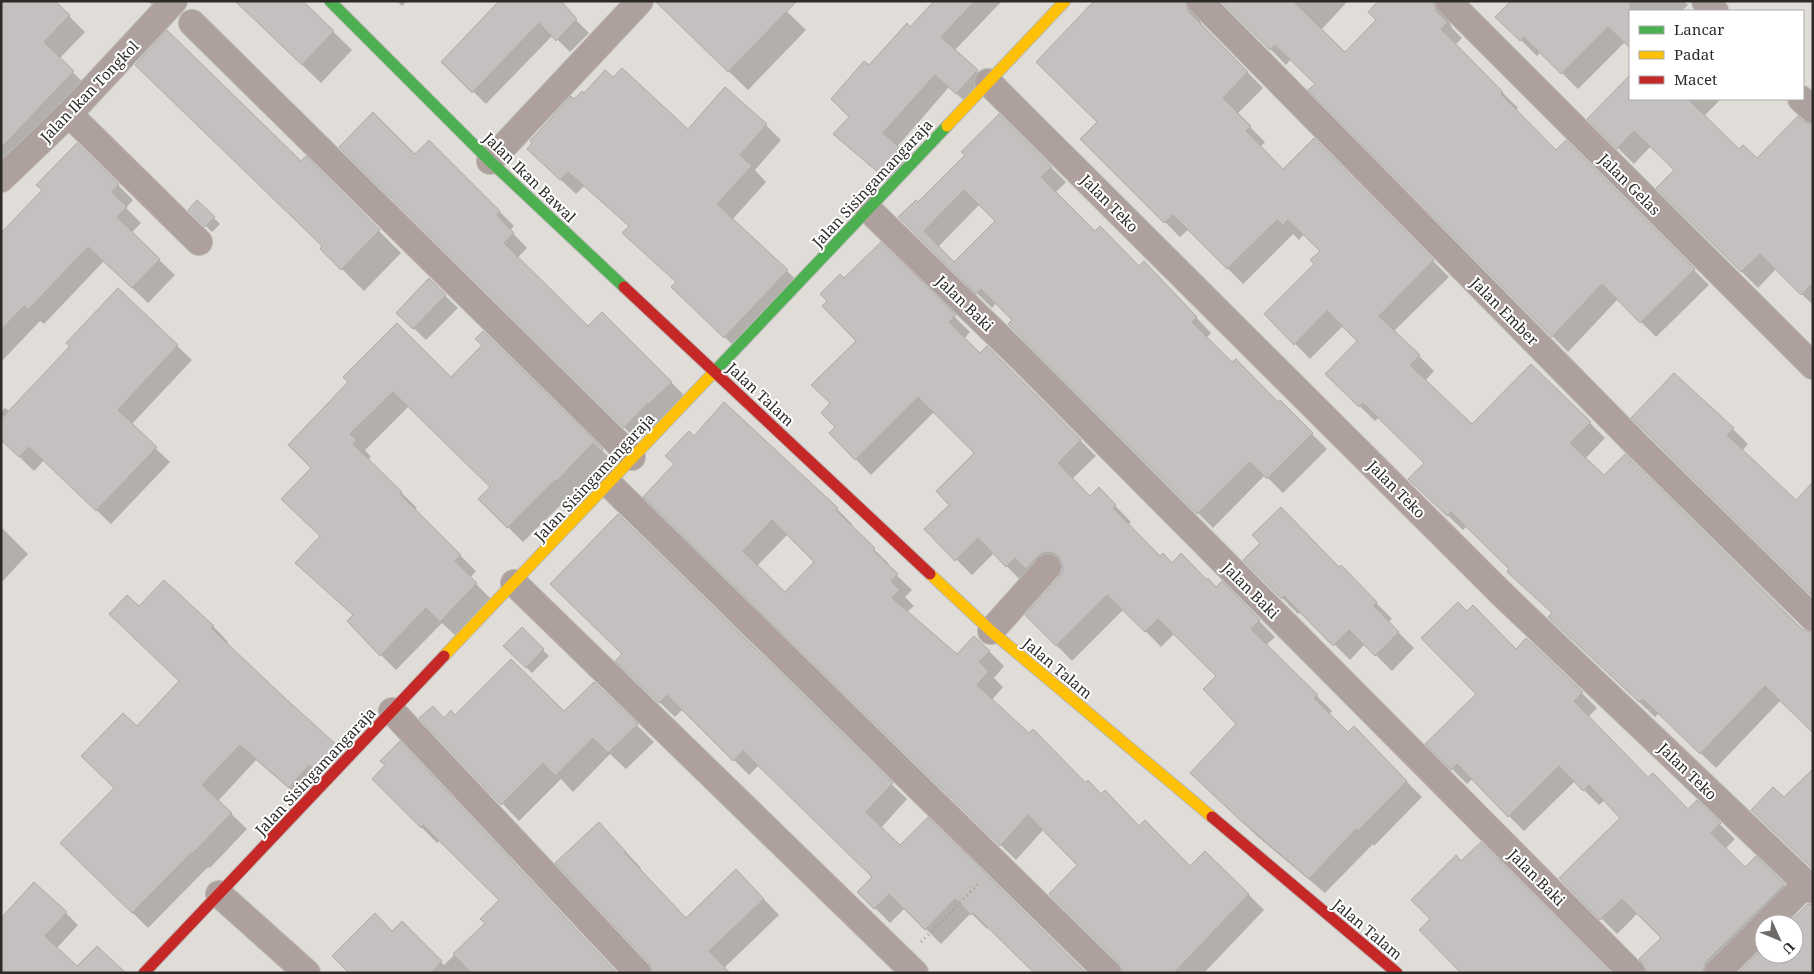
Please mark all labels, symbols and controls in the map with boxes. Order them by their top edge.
legend [1629,10,1804,100]
text: Lancar [1674,19,1724,39]
street label: Jalan Ikan Tongkol [35,36,143,147]
text: Padat [1674,44,1714,64]
text: Macet [1674,69,1717,89]
street label: Jalan Sisingamangaraja [807,115,937,252]
street label: Jalan Ikan Bawal [479,127,581,226]
street label: Jalan Gelas [1594,148,1665,219]
street label: Jalan Teko [1076,169,1143,236]
street label: Jalan Baki [931,270,998,335]
street label: Jalan Ember [1466,272,1543,349]
street label: Jalan Talam [722,357,799,430]
street label: Jalan Sisingamangaraja [529,409,659,546]
street label: Jalan Teko [1363,455,1430,522]
street label: Jalan Baki [1218,557,1284,623]
street label: Jalan Talam [1018,632,1097,703]
street label: Jalan Sisingamangaraja [250,703,380,840]
street label: Jalan Teko [1654,737,1722,804]
street label: Jalan Baki [1504,844,1570,910]
street label: Jalan Talam [1328,893,1407,964]
north arrow [1754,914,1804,964]
text: U [1778,938,1799,959]

